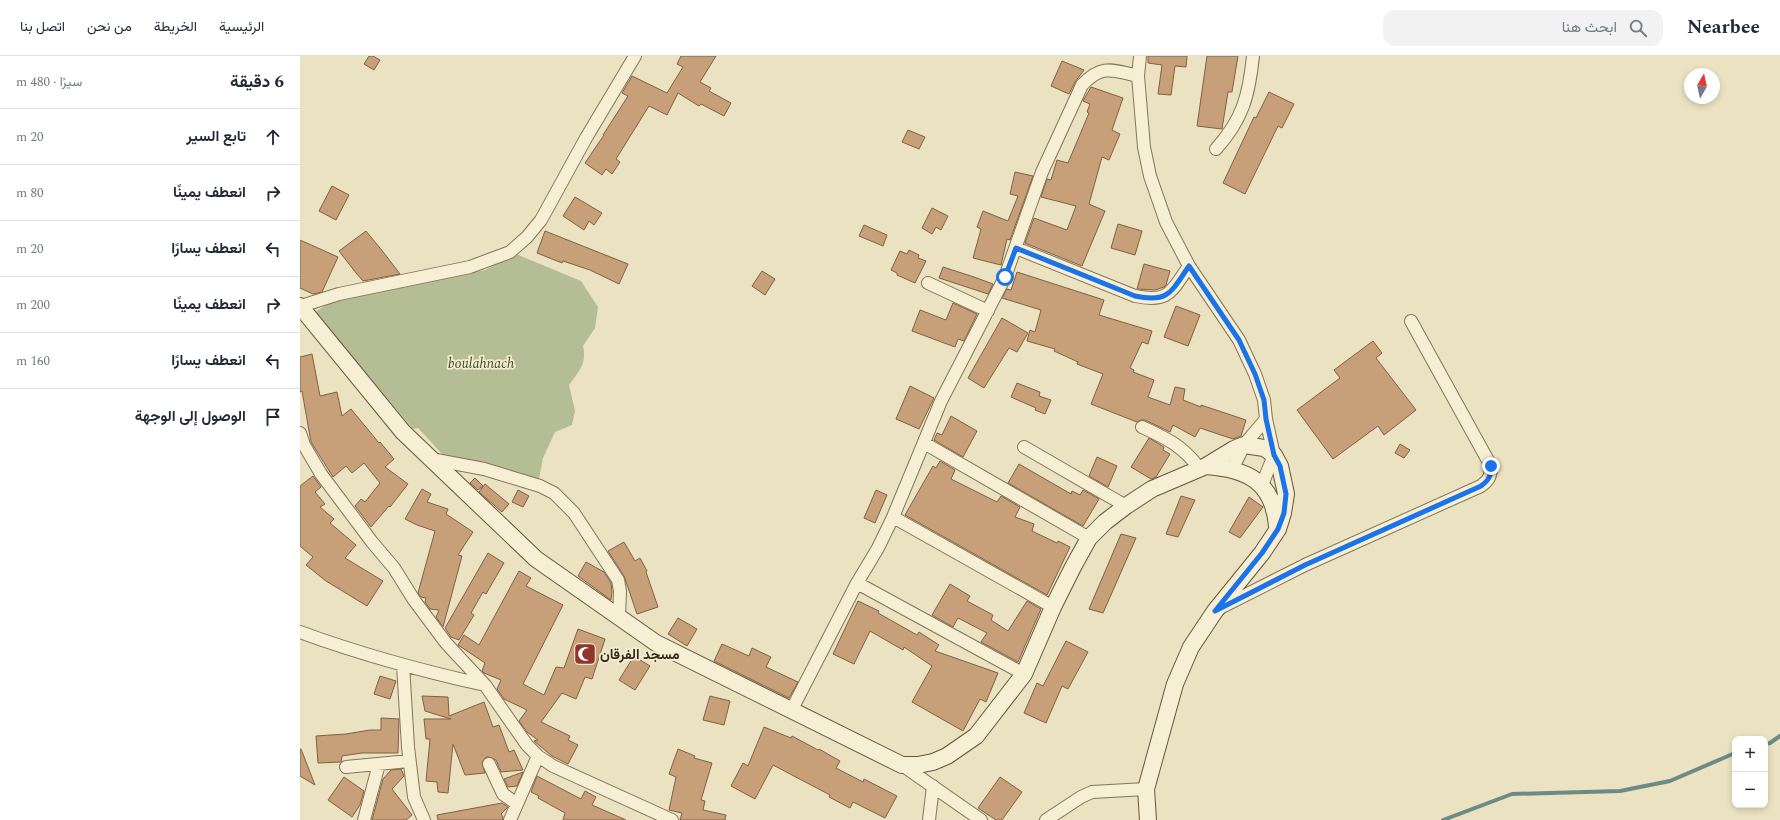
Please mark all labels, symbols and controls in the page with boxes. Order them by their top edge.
search box [1383,10,1663,46]
text: Nearbee [1687,13,1760,42]
text: اتصل بنا [20,16,65,37]
text: من نحن [87,16,132,37]
text: الخريطة [154,16,197,37]
text: الرئيسية [219,16,264,37]
text: ابحث هنا [1562,16,1617,39]
icon: search [1627,17,1649,39]
north arrow [1684,68,1720,104]
text: 6 دقيقة [230,69,284,95]
text: سيرًا · 480 m [16,72,82,92]
text: تابع السير [186,125,246,148]
icon: ahead [262,126,284,148]
text: 20 m [16,127,43,147]
text: انعطف يمينًا [173,181,246,204]
icon: right [262,182,284,204]
text: 80 m [16,183,43,203]
text: انعطف يسارًا [171,237,246,260]
icon: left [262,238,284,260]
text: 20 m [16,239,43,259]
route start [996,268,1014,286]
text: انعطف يمينًا [173,293,246,316]
icon: right [262,294,284,316]
text: 200 m [16,295,50,315]
text: انعطف يسارًا [171,349,246,372]
icon: left [262,350,284,372]
text: 160 m [16,351,50,371]
park label: boulahnach [448,353,514,374]
text: الوصول إلى الوجهة [135,405,246,428]
icon: arrive [262,406,284,428]
route end [1482,457,1500,475]
mosque icon: مسجد الفرقان [572,641,598,667]
place label: مسجد الفرقان [600,644,680,665]
map controls [1732,736,1768,808]
button: + [1732,736,1768,772]
button: − [1732,772,1768,808]

